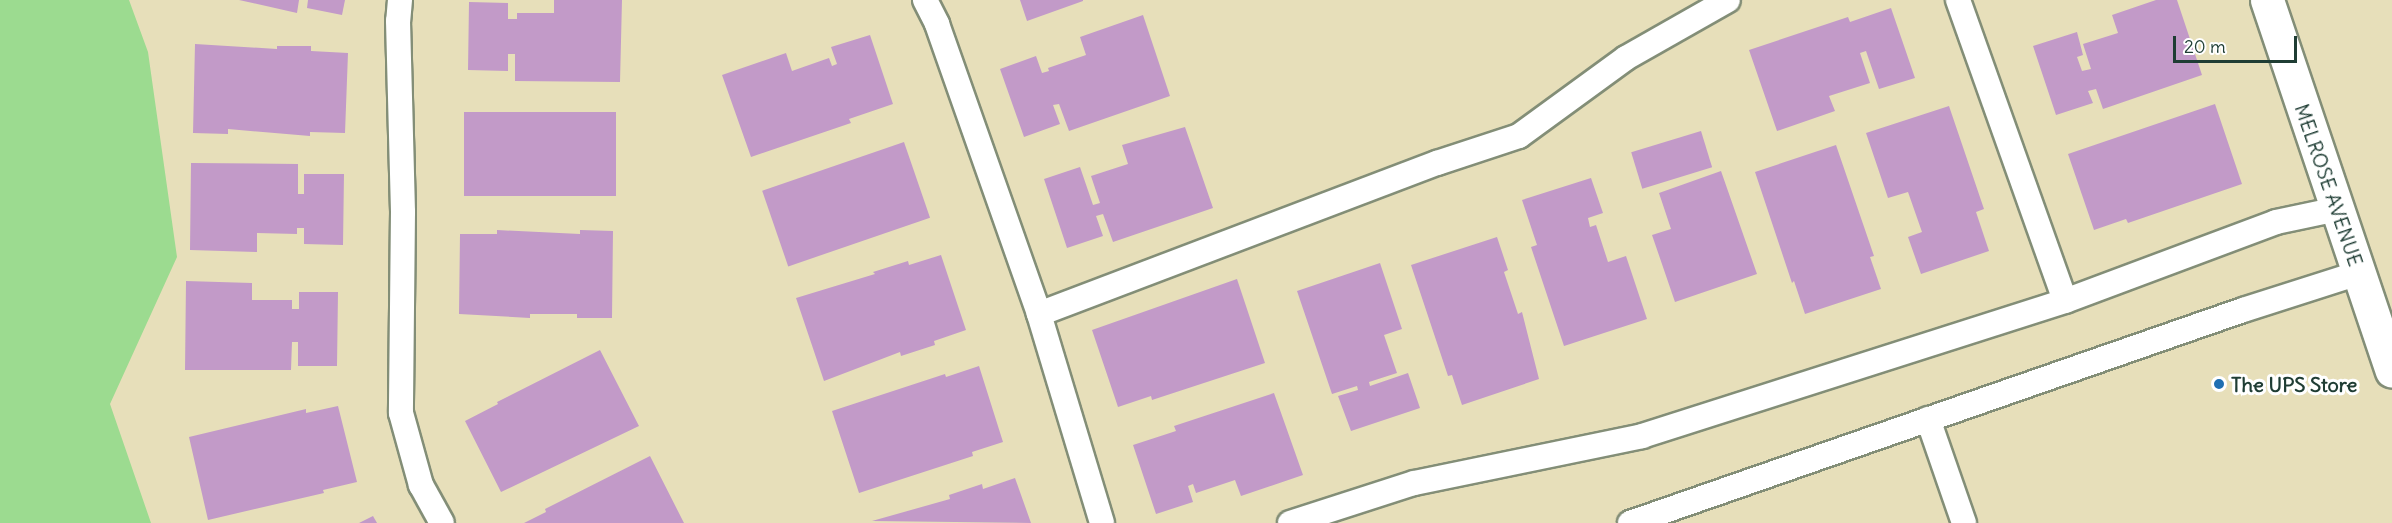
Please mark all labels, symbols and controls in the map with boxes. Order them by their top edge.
scale bar [2176,24,2300,62]
text: 20 m [2184,35,2226,58]
street label: MELROSE AVENUE [2290,101,2368,269]
place label: The UPS Store [2231,372,2357,396]
marker: The UPS Store [2212,377,2226,391]

